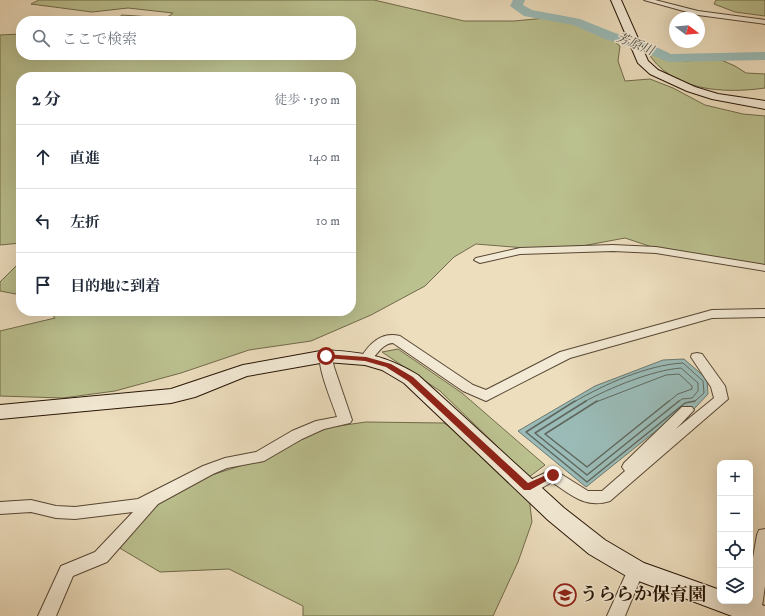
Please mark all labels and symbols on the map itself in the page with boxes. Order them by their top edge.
north arrow [669,12,705,48]
water label: 芳原川 [614,29,658,59]
route start [317,347,335,365]
route end [544,466,562,484]
school or university icon: うららか保育園 [552,582,578,608]
place label: うららか保育園 [580,584,706,606]

